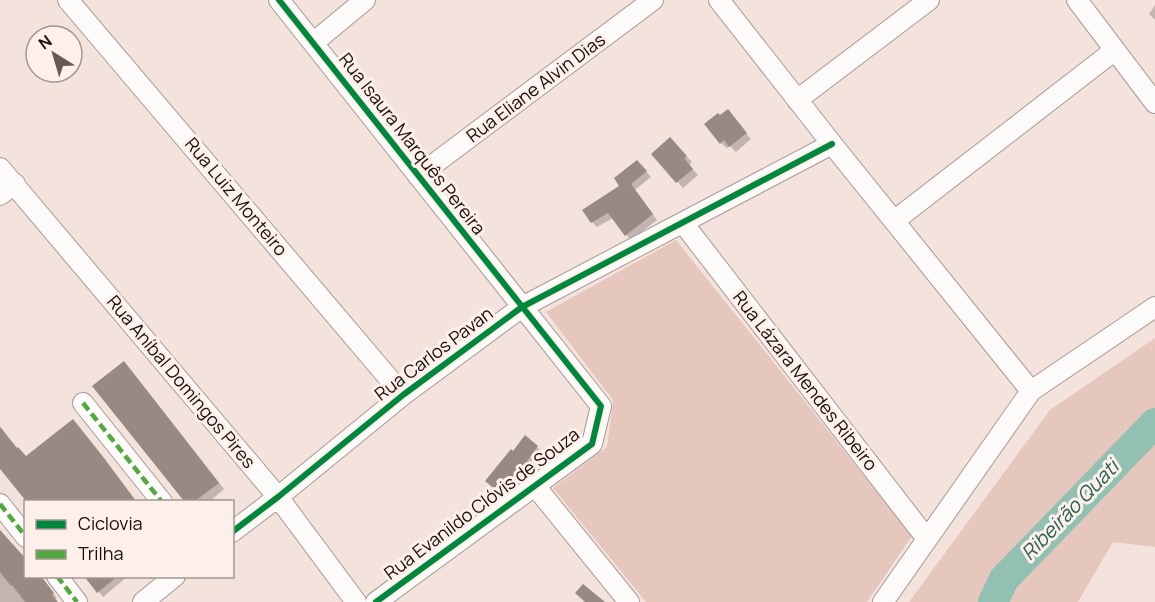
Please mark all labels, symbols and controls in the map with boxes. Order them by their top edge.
north arrow [24,24,84,84]
street label: Rua Eliane Alvin Dias [461,27,610,147]
text: N [34,30,56,54]
street label: Rua Isaura Marquês Pereira [334,47,491,239]
street label: Rua Luiz Monteiro [180,132,293,261]
street label: Rua Lázara Mendes Ribeiro [728,286,883,475]
street label: Rua Aníbal Domingos Pires [102,290,261,473]
street label: Rua Carlos Pavan [369,301,497,406]
street label: Rua Evanildo Clóvis de Souza [379,422,584,585]
water label: Ribeirão Quati [1015,452,1126,566]
legend [24,500,234,578]
text: Ciclovia [78,511,143,535]
text: Trilha [78,541,123,565]

